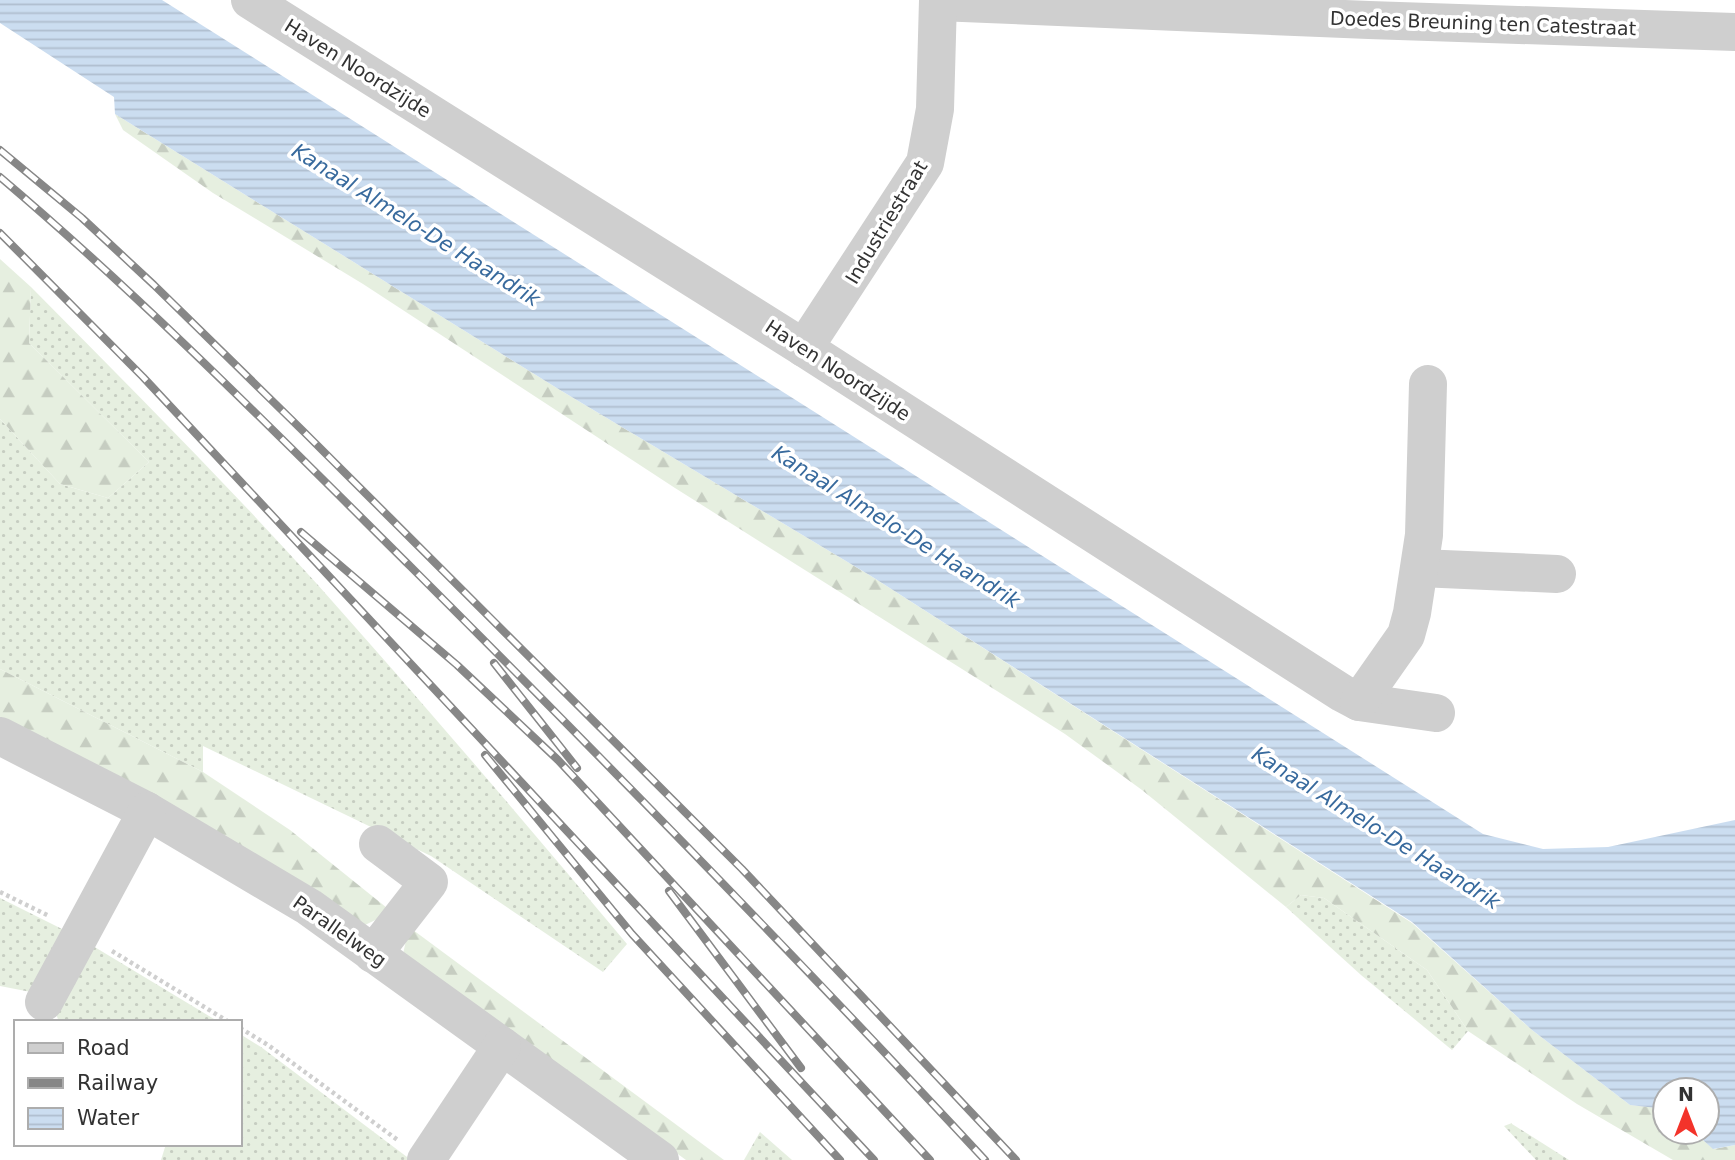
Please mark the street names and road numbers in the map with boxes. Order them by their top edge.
street label: Doedes Breuning ten Catestraat [1329,7,1637,39]
street label: Haven Noordzijde [281,14,435,122]
street label: Industriestraat [841,156,931,288]
street label: Haven Noordzijde [761,315,915,425]
street label: Parallelweg [289,891,391,971]

